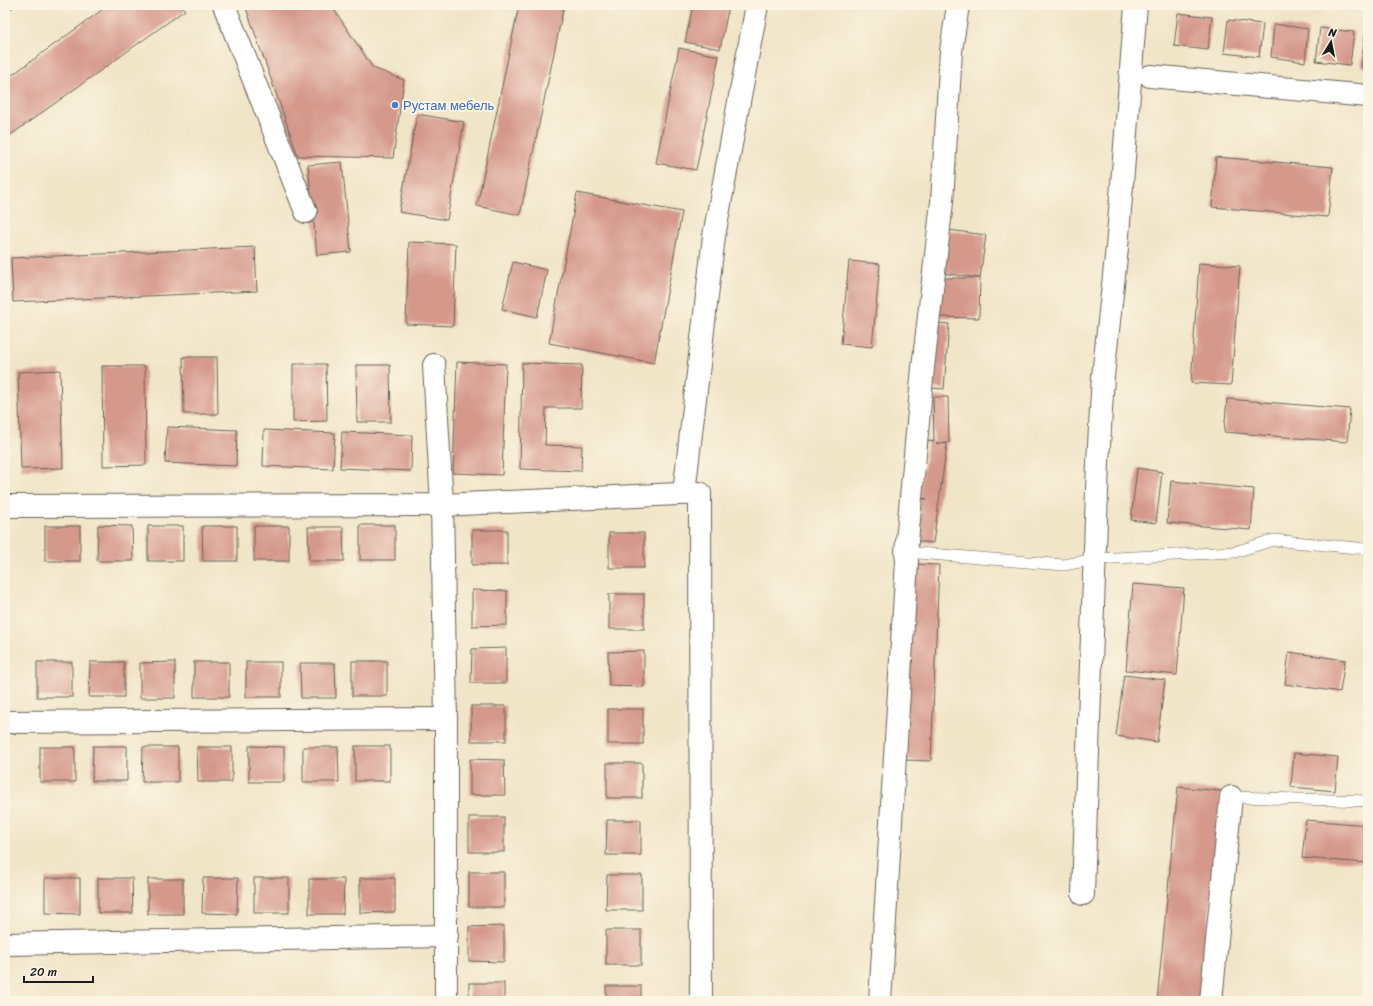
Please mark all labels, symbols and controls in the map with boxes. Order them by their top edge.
north arrow [1311,22,1351,62]
text: N [1326,22,1338,43]
place label: Рустам мебель [403,94,495,117]
marker: Рустам мебель [390,100,400,110]
scale bar [24,958,93,984]
text: 20 m [30,961,57,983]

